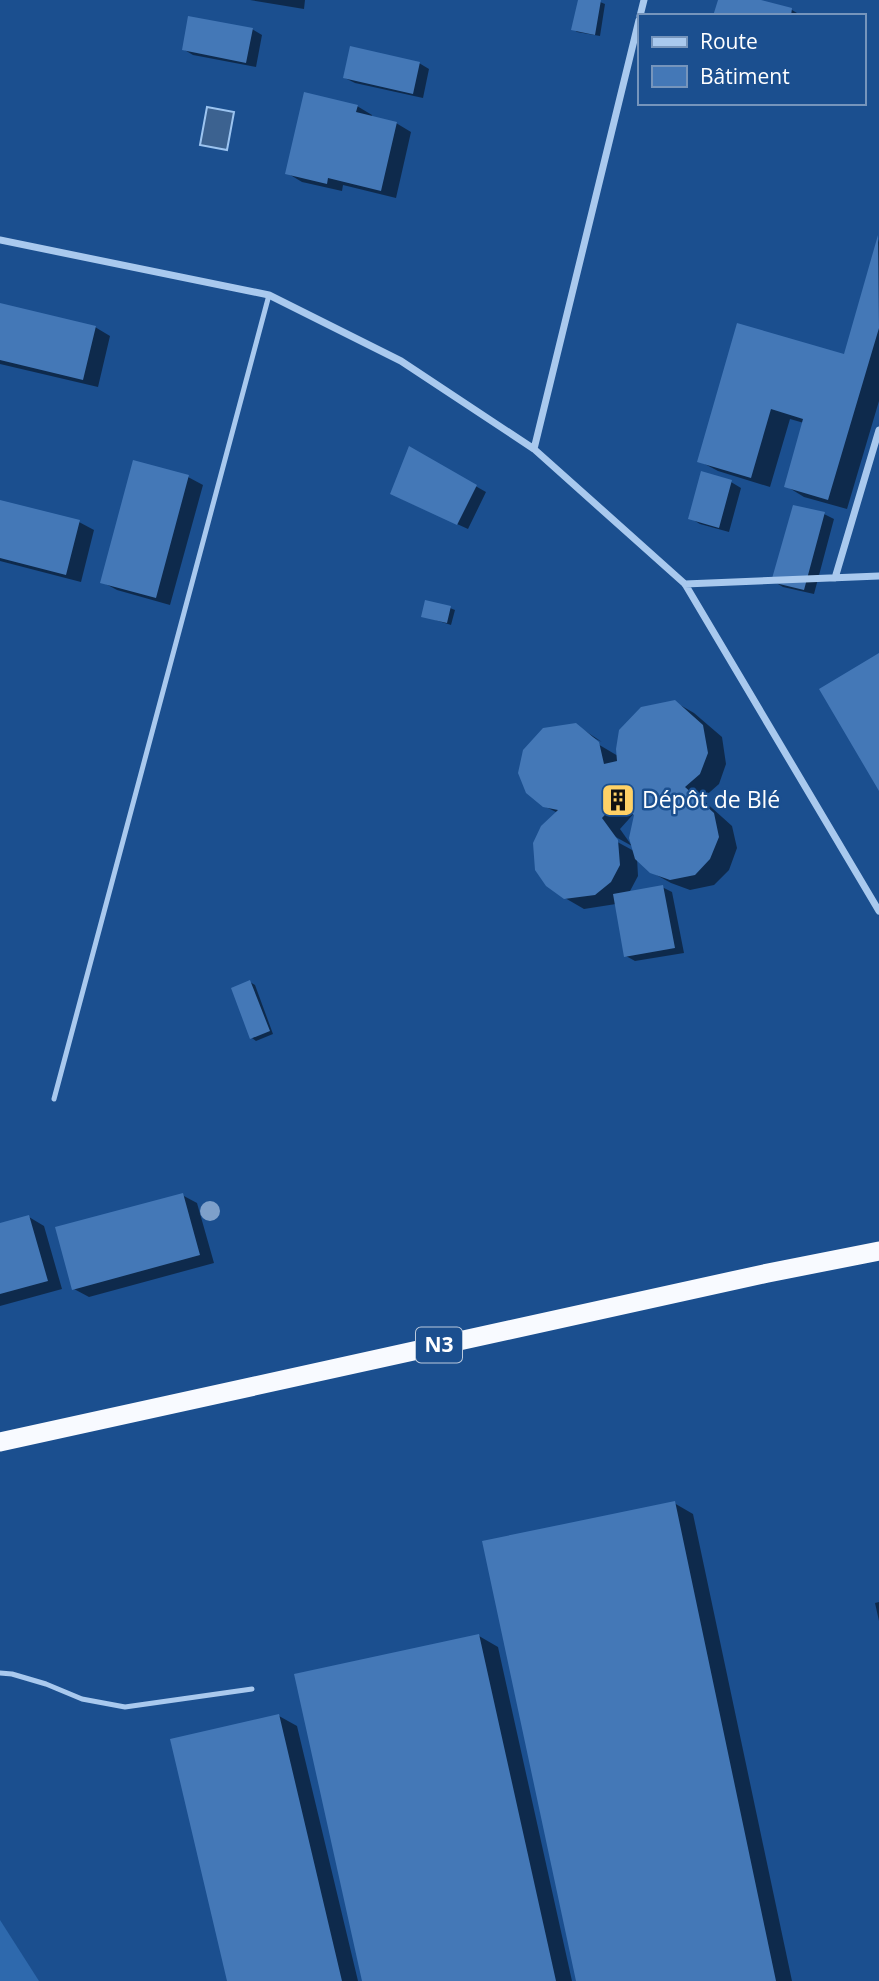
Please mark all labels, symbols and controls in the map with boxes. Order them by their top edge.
legend [638,14,865,105]
text: Route [700,27,758,55]
text: Bâtiment [700,62,790,90]
building icon: Dépôt de Blé [599,781,637,819]
place label: Dépôt de Blé [642,783,780,815]
road number: N3 [416,1328,462,1362]

